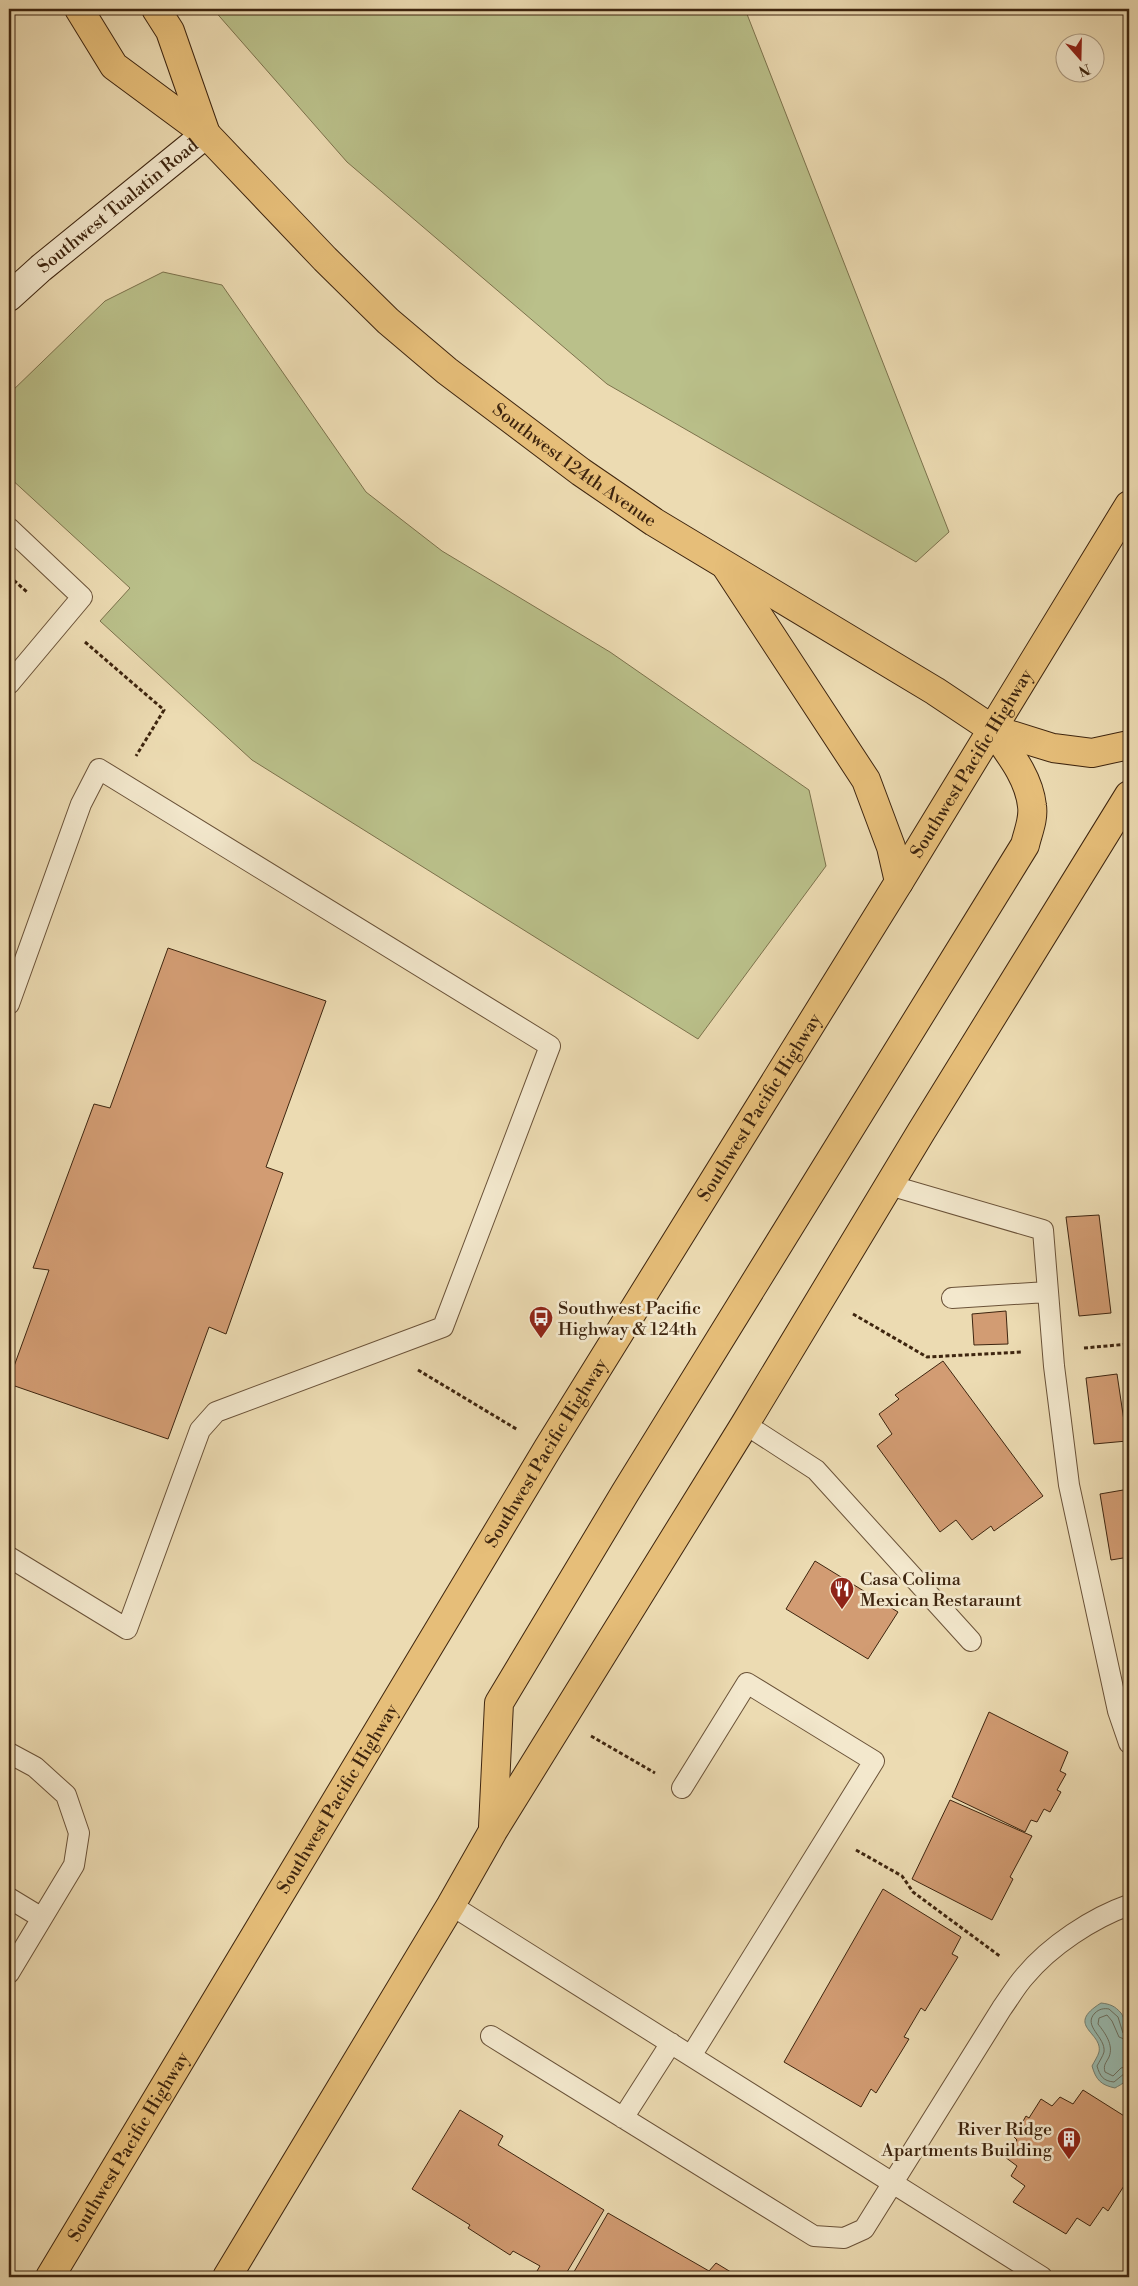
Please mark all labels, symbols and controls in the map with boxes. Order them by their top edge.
north arrow [1056,32,1106,82]
text: N [1076,59,1092,80]
street label: Southwest Tualatin Road [32,133,204,278]
street label: Southwest 124th Avenue [488,398,661,532]
street label: Southwest Pacific Highway [905,664,1038,862]
street label: Southwest Pacific Highway [692,1009,827,1206]
place label: Southwest Pacific Highway & 124th [558,1297,701,1341]
bus stop icon: Southwest Pacific Highway & 124th [528,1305,554,1339]
street label: Southwest Pacific Highway [480,1354,613,1551]
place label: Casa Colima Mexican Restaraunt [860,1568,1023,1612]
restaurant icon: Casa Colima Mexican Restaraunt [829,1576,855,1610]
street label: Southwest Pacific Highway [271,1699,403,1898]
street label: Southwest Pacific Highway [62,2047,194,2246]
place label: River Ridge Apartments Building [881,2118,1053,2162]
building icon: River Ridge Apartments Building [1056,2126,1082,2160]

